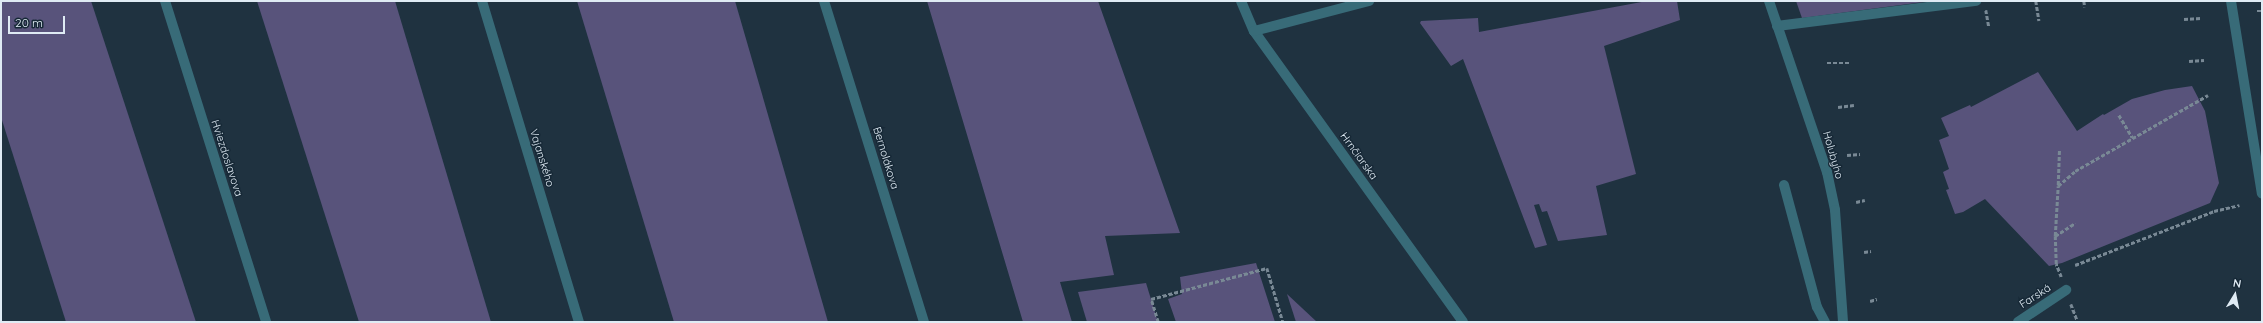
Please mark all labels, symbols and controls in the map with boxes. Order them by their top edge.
scale bar [10,8,67,34]
text: 20 m [15,15,43,30]
street label: Hviezdoslavova [208,118,246,198]
street label: Bernolákova [870,125,902,191]
street label: Vajanského [527,128,557,188]
street label: Hrnčiarska [1337,130,1381,182]
street label: Holubyho [1820,130,1846,180]
north arrow [2215,275,2255,315]
text: N [2232,276,2242,291]
street label: Farská [2017,281,2053,311]

